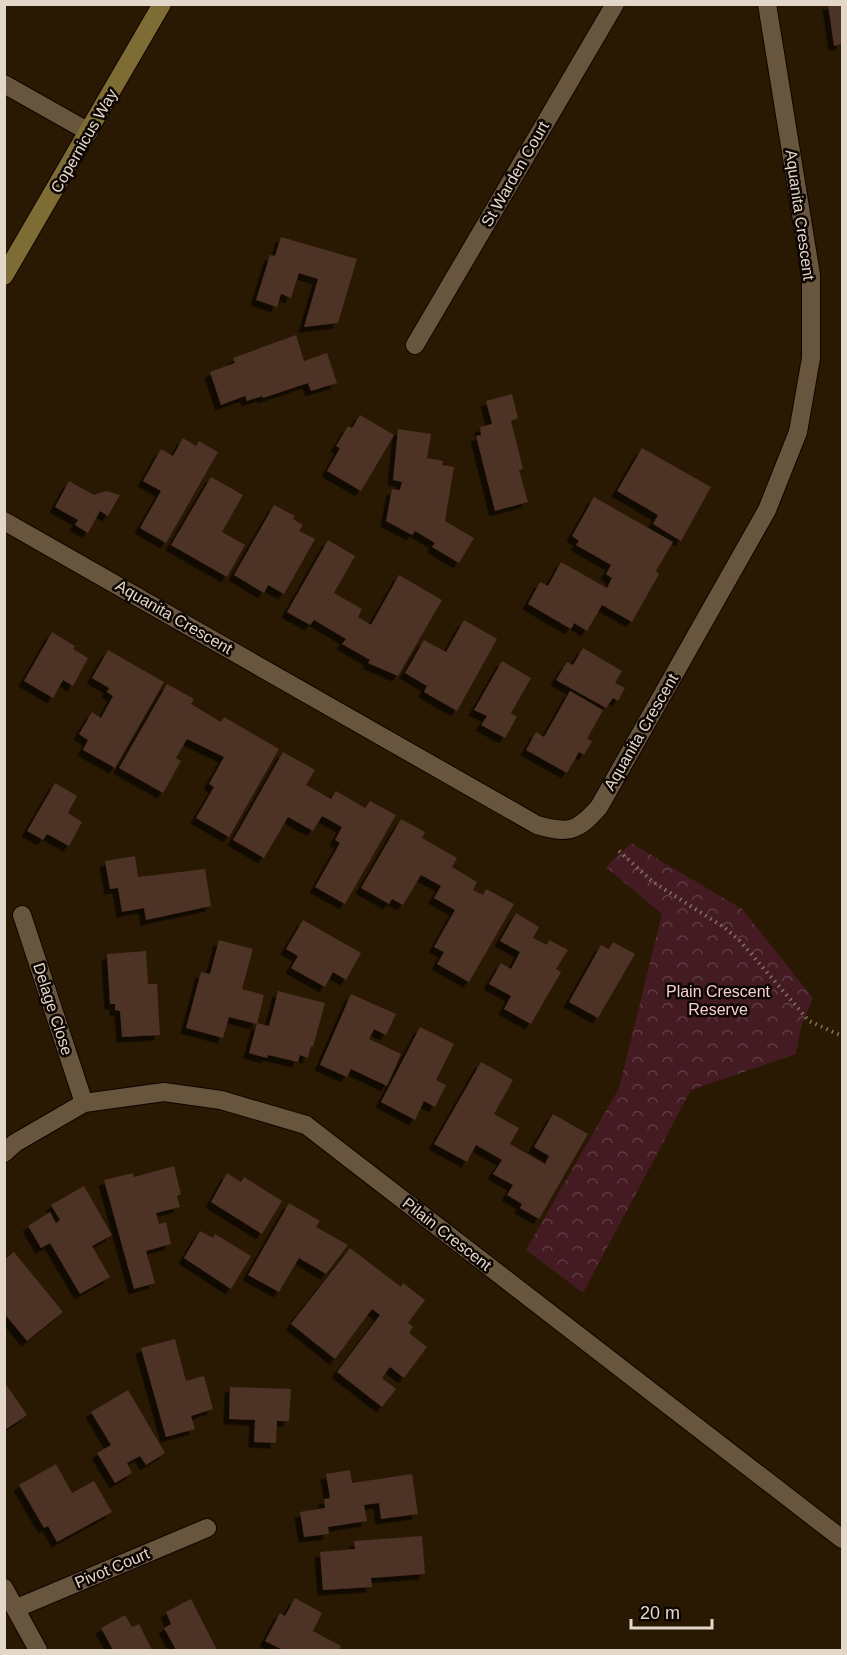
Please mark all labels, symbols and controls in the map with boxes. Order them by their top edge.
street label: Copernicus Way [47,86,121,196]
street label: St Warden Court [478,118,552,230]
street label: Aquanita Crescent [782,149,818,282]
street label: Aquanita Crescent [113,577,236,658]
street label: Aquanita Crescent [601,670,682,793]
street label: Delage Close [30,961,76,1057]
park label: Plain Crescent Reserve [666,983,771,1018]
street label: Pilain Crescent [399,1194,495,1274]
street label: Pivot Court [72,1544,152,1591]
scale bar [631,1592,712,1630]
text: 20 m [640,1603,680,1623]

